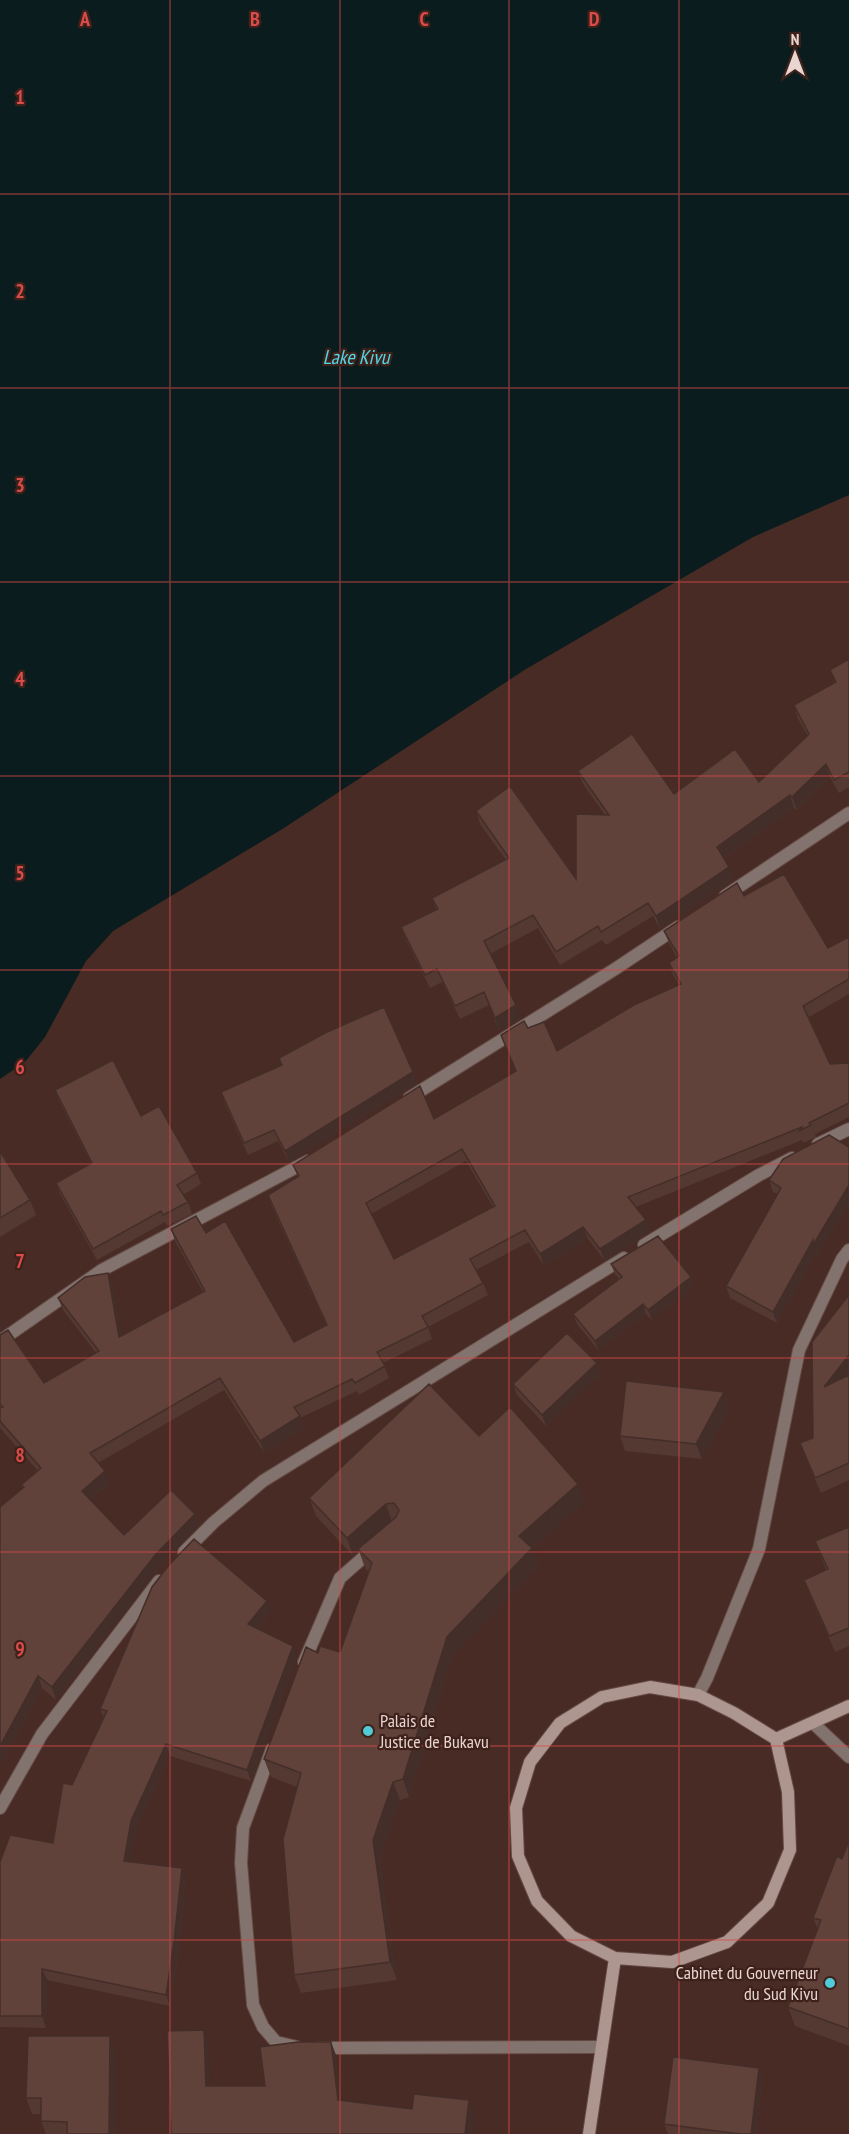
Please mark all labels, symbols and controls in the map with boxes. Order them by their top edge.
text: A [79,6,91,32]
text: B [250,6,260,32]
text: C [419,6,429,32]
text: D [589,6,600,32]
north arrow [765,24,825,84]
text: N [791,29,799,49]
text: 1 [15,84,25,110]
text: 2 [15,278,25,304]
water label: Lake Kivu [323,344,391,370]
text: 3 [15,472,25,498]
text: 4 [15,666,25,692]
text: 5 [15,860,25,886]
text: 6 [15,1054,25,1080]
text: 7 [15,1248,25,1274]
text: 8 [15,1442,25,1468]
text: 9 [15,1636,25,1662]
place label: Palais de Justice de Bukavu [379,1709,489,1753]
marker: Palais de Justice de Bukavu [361,1724,375,1738]
place label: Cabinet du Gouverneur du Sud Kivu [676,1961,818,2005]
marker: Cabinet du Gouverneur du Sud Kivu [823,1976,837,1990]

